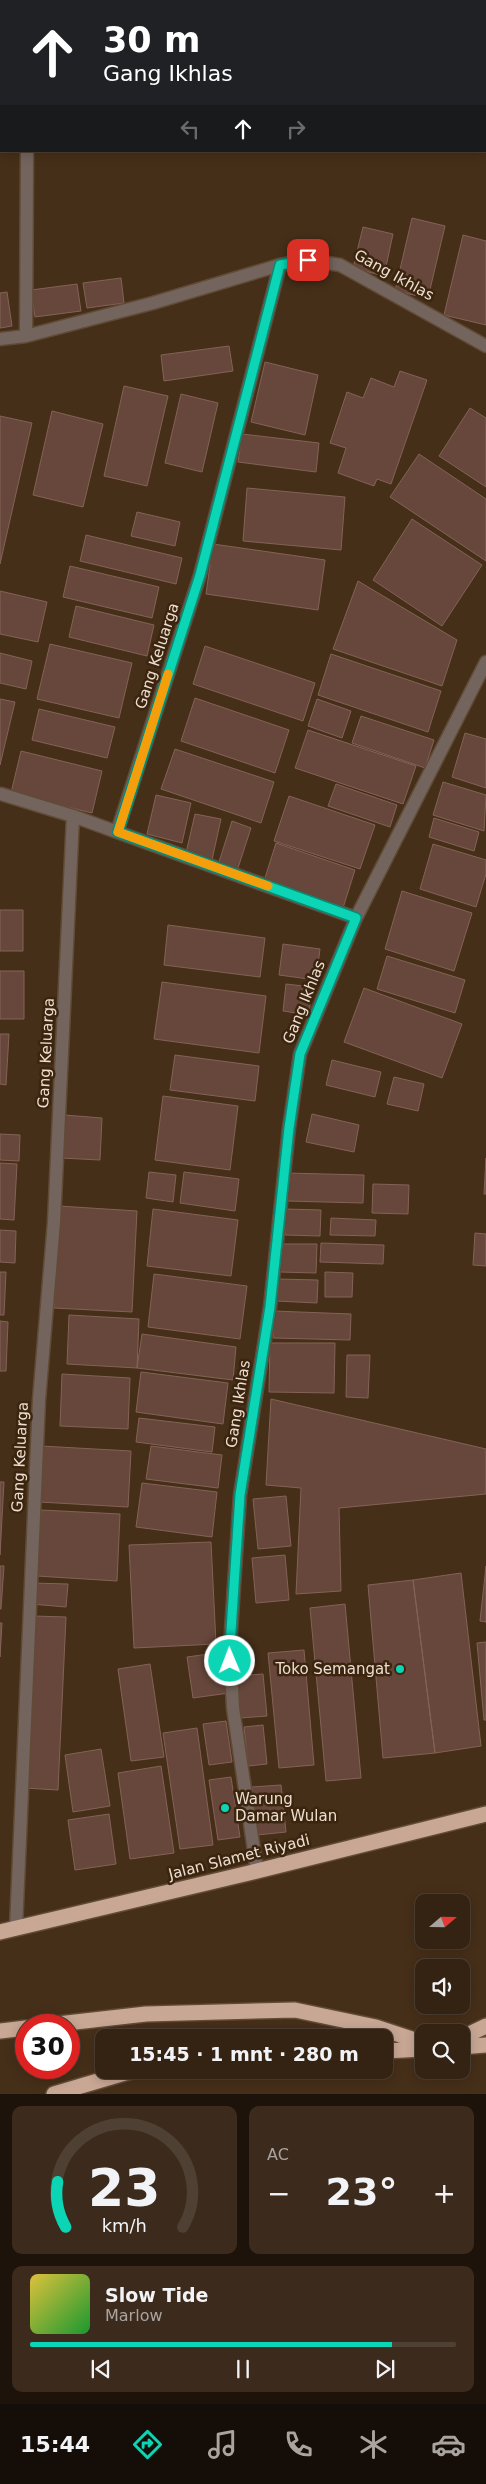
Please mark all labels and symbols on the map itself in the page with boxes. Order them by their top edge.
pin [287,239,329,281]
street label: Gang Ikhlas [351,246,437,304]
street label: Gang Keluarga [131,601,183,711]
street label: Gang Ikhlas [279,957,329,1046]
street label: Gang Keluarga [34,997,58,1109]
street label: Gang Ikhlas [222,1359,254,1449]
street label: Gang Keluarga [8,1401,32,1513]
position arrow [203,1634,255,1686]
place label: Toko Semangat [274,1660,390,1678]
marker: Toko Semangat [394,1663,406,1675]
place label: Warung Damar Wulan [235,1790,337,1825]
marker: Warung Damar Wulan [219,1802,231,1814]
street label: Jalan Slamet Riyadi [166,1831,312,1884]
north arrow [415,1894,470,1949]
speed limit sign: 30 [15,2014,80,2079]

